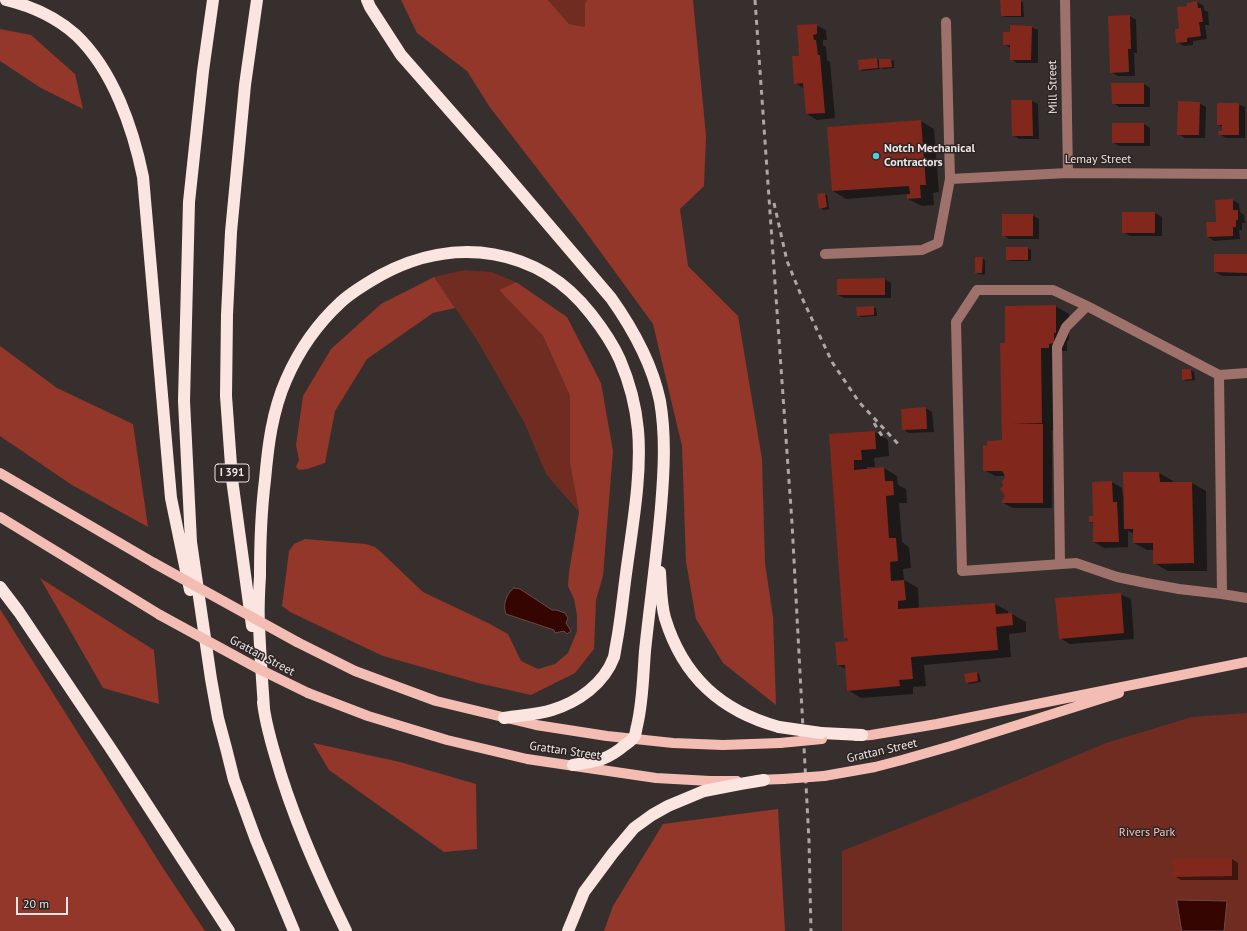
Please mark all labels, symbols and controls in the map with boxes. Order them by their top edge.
street label: Mill Street [1045,60,1061,114]
place label: Notch Mechanical Contractors [884,142,975,170]
marker: Notch Mechanical Contractors [871,151,881,161]
street label: Lemay Street [1065,153,1131,167]
road number: I 391 [215,464,249,482]
street label: Grattan Street [227,633,297,679]
street label: Grattan Street [845,736,919,766]
street label: Grattan Street [528,739,602,763]
park label: Rivers Park [1119,826,1175,840]
scale bar [18,889,70,915]
text: 20 m [23,896,49,911]

